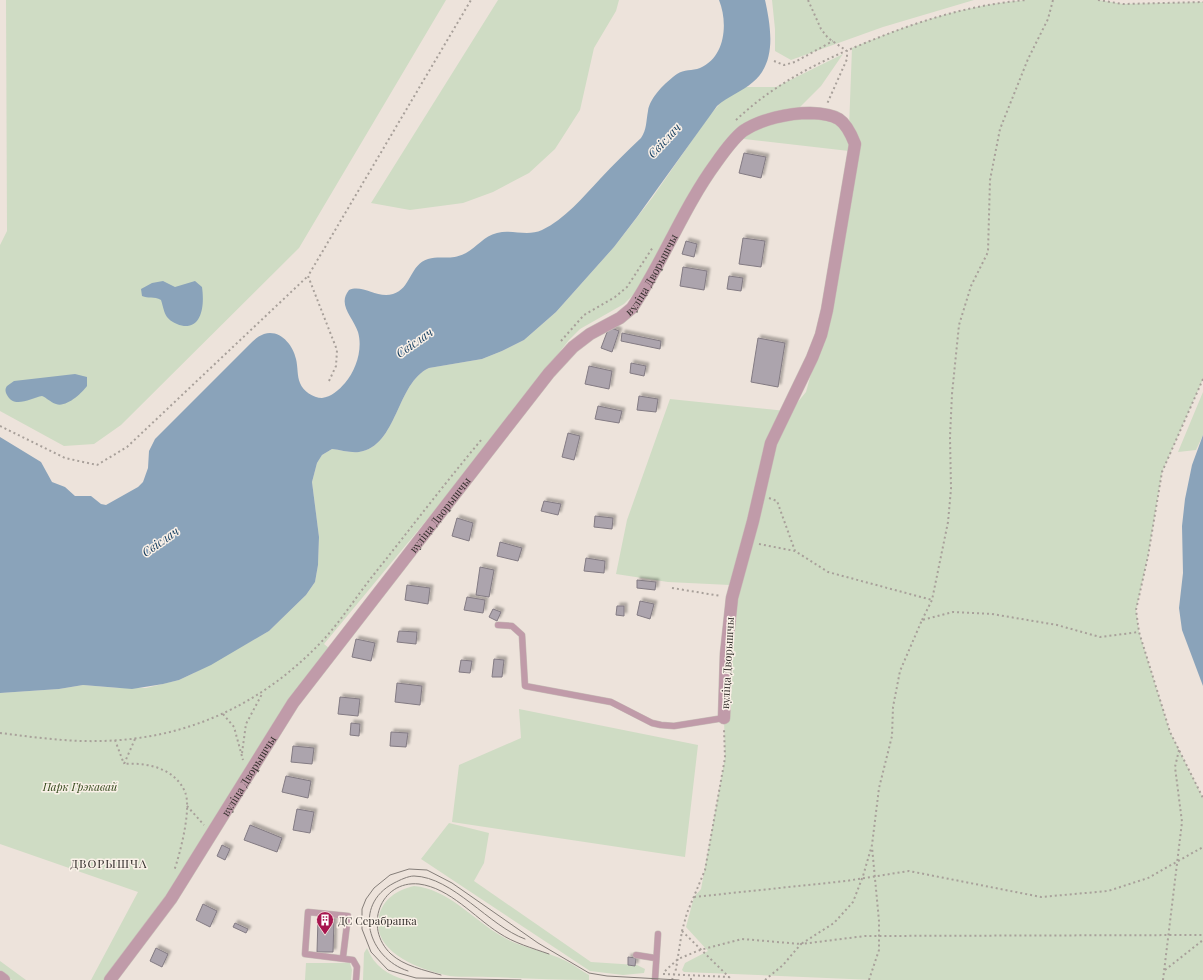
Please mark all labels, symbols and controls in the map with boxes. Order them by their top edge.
water label: Свіслач [644,119,684,161]
street label: вуліца Дворышчы [621,230,681,319]
water label: Свіслач [392,323,436,361]
street label: вуліца Дворышчы [405,473,474,555]
water label: Свіслач [138,522,182,560]
street label: вуліца Дворышчы [717,616,737,709]
street label: вуліца Дворышчы [217,732,279,819]
park label: Парк Грэкавай [42,779,118,794]
district label: ДВОРЫШЧА [70,855,148,871]
building icon: ДС Серабранка [315,910,335,935]
place label: ДС Серабранка [338,913,417,928]

